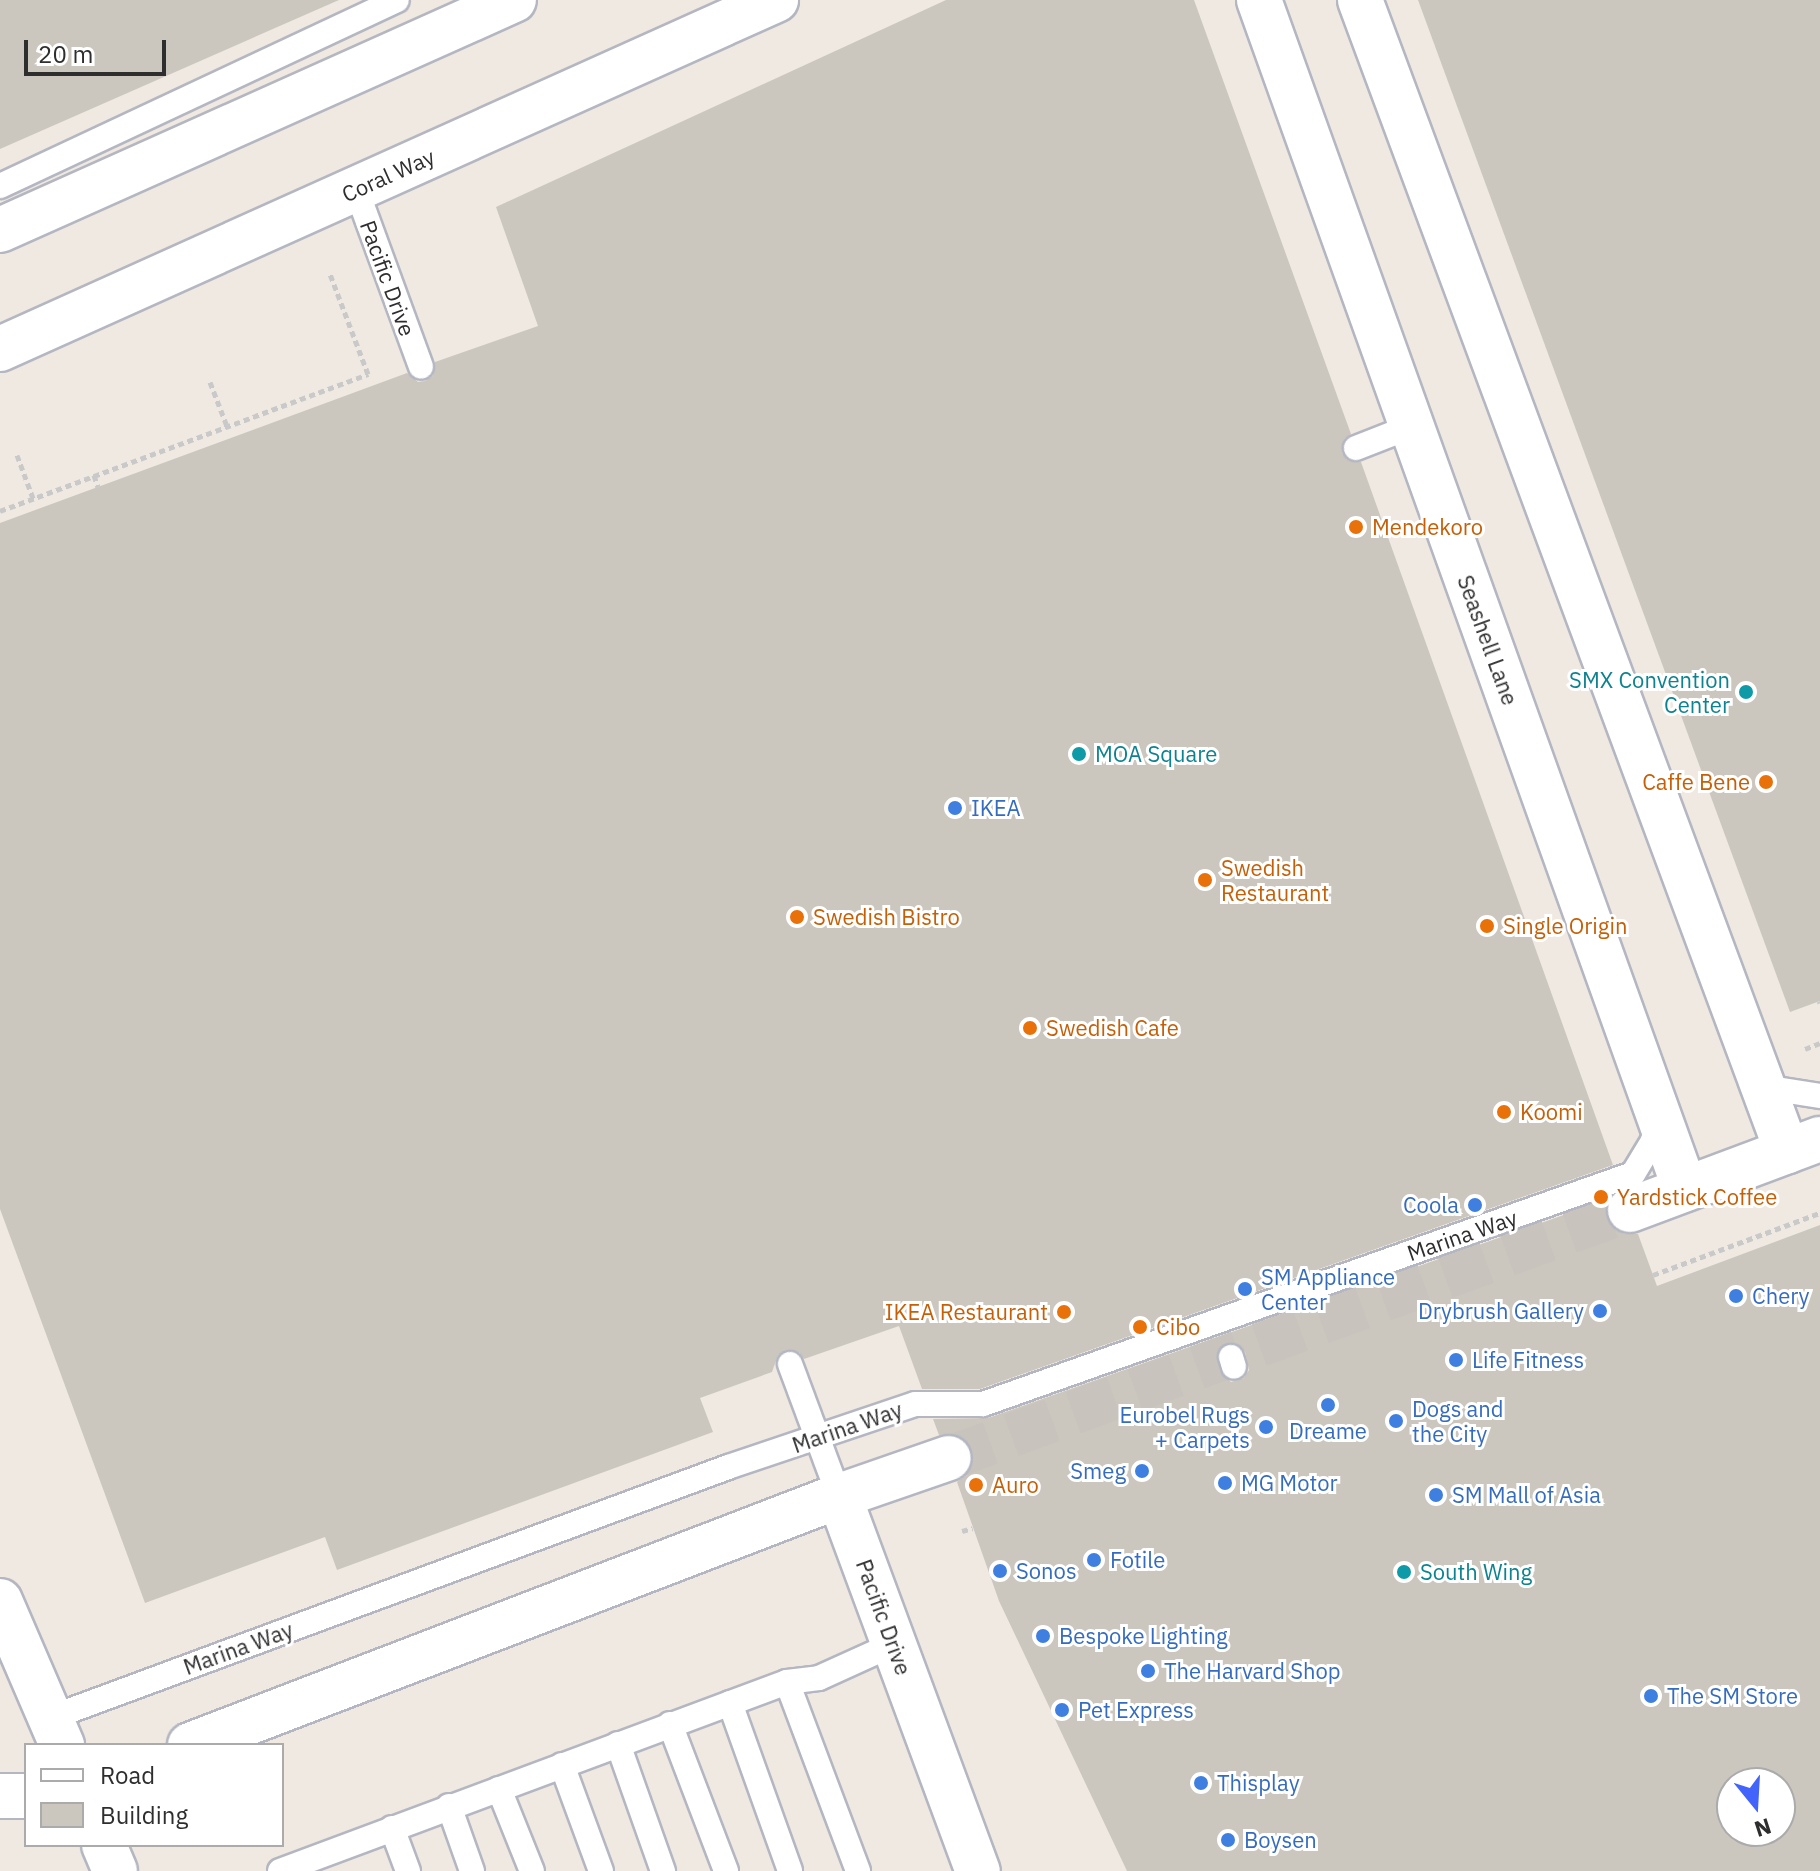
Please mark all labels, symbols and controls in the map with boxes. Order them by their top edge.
scale bar [28,24,170,74]
text: 20 m [38,38,93,70]
street label: Coral Way [337,143,439,207]
street label: Pacific Drive [355,217,421,339]
place label: Mendekoro [1372,514,1483,540]
marker: Mendekoro [1347,518,1365,536]
street label: Seashell Lane [1452,571,1524,709]
place label: SMX Convention Center [1569,666,1730,718]
marker: SMX Convention Center [1737,683,1755,701]
place label: MOA Square [1095,741,1217,767]
marker: MOA Square [1070,745,1088,763]
place label: Caffe Bene [1642,769,1750,795]
marker: Caffe Bene [1757,773,1775,791]
place label: IKEA [971,795,1021,821]
marker: IKEA [946,799,964,817]
place label: Swedish Restaurant [1221,854,1329,906]
marker: Swedish Restaurant [1196,871,1214,889]
place label: Swedish Bistro [813,904,960,930]
marker: Swedish Bistro [788,908,806,926]
place label: Single Origin [1503,913,1627,939]
marker: Single Origin [1478,917,1496,935]
place label: Swedish Cafe [1046,1015,1179,1041]
marker: Swedish Cafe [1021,1019,1039,1037]
place label: Koomi [1520,1099,1583,1125]
marker: Koomi [1495,1103,1513,1121]
place label: Yardstick Coffee [1617,1184,1777,1210]
marker: Yardstick Coffee [1592,1188,1610,1206]
place label: Coola [1403,1192,1459,1218]
marker: Coola [1466,1196,1484,1214]
street label: Marina Way [1404,1204,1520,1266]
place label: SM Appliance Center [1261,1263,1395,1314]
marker: SM Appliance Center [1236,1280,1254,1298]
place label: Chery [1752,1283,1810,1309]
marker: Chery [1727,1287,1745,1305]
place label: Drybrush Gallery [1418,1298,1584,1324]
place label: IKEA Restaurant [885,1299,1048,1325]
marker: Drybrush Gallery [1591,1302,1609,1320]
marker: IKEA Restaurant [1055,1303,1073,1321]
place label: Cibo [1156,1314,1200,1340]
marker: Cibo [1131,1318,1149,1336]
place label: Life Fitness [1472,1347,1584,1373]
marker: Life Fitness [1447,1351,1465,1369]
place label: Dogs and the City [1412,1395,1504,1446]
street label: Marina Way [789,1396,905,1458]
marker: Dreame [1319,1396,1337,1414]
place label: Eurobel Rugs + Carpets [1119,1401,1250,1452]
marker: Dogs and the City [1387,1412,1405,1430]
marker: Eurobel Rugs + Carpets [1257,1418,1275,1436]
place label: Dreame [1289,1418,1367,1444]
place label: Smeg [1070,1458,1126,1484]
marker: Smeg [1133,1462,1151,1480]
place label: MG Motor [1241,1470,1338,1496]
place label: Auro [992,1472,1039,1498]
marker: MG Motor [1216,1474,1234,1492]
marker: Auro [967,1476,985,1494]
place label: SM Mall of Asia [1452,1482,1601,1508]
marker: SM Mall of Asia [1427,1486,1445,1504]
place label: Fotile [1110,1547,1165,1573]
marker: Fotile [1085,1551,1103,1569]
street label: Pacific Drive [851,1556,917,1678]
place label: Sonos [1016,1558,1077,1584]
place label: South Wing [1420,1559,1532,1585]
marker: Sonos [991,1562,1009,1580]
marker: South Wing [1395,1563,1413,1581]
street label: Marina Way [180,1616,296,1680]
place label: Bespoke Lighting [1059,1623,1228,1649]
marker: Bespoke Lighting [1034,1627,1052,1645]
place label: The Harvard Shop [1164,1658,1341,1684]
marker: The Harvard Shop [1139,1662,1157,1680]
place label: The SM Store [1667,1683,1798,1709]
marker: The SM Store [1642,1687,1660,1705]
place label: Pet Express [1078,1697,1194,1723]
marker: Pet Express [1053,1701,1071,1719]
legend [24,1743,284,1847]
text: Road [100,1759,155,1791]
north arrow [1716,1767,1796,1847]
place label: Thisplay [1217,1770,1300,1796]
marker: Thisplay [1192,1774,1210,1792]
text: Building [100,1799,188,1831]
text: N [1751,1812,1775,1845]
place label: Boysen [1244,1827,1317,1853]
marker: Boysen [1219,1831,1237,1849]

